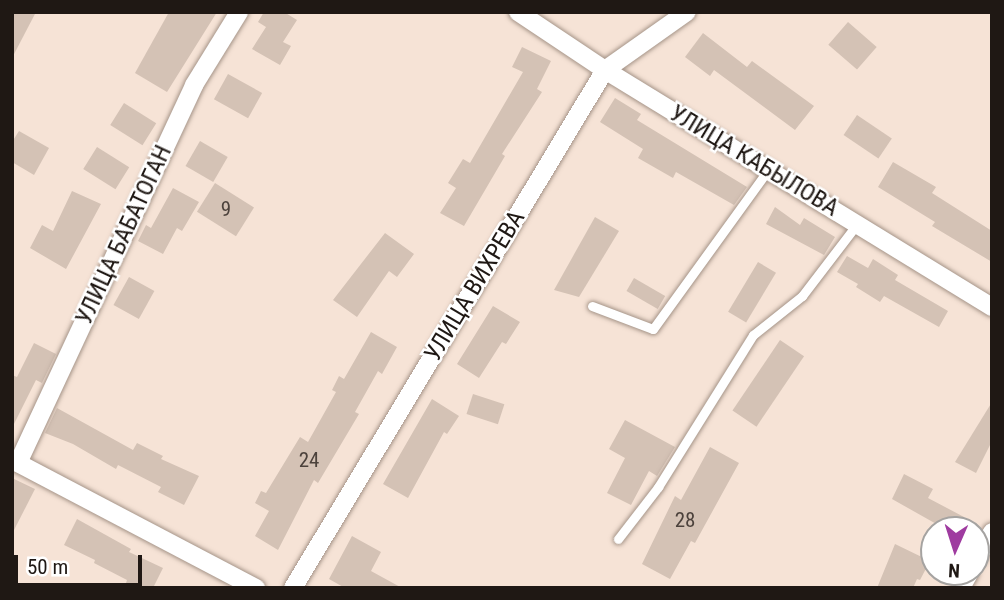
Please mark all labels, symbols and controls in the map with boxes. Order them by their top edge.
street label: УЛИЦА КАБЫЛОВА [664,99,844,223]
street label: УЛИЦА БАБАТОГАН [70,141,178,329]
house number: 9 [221,196,231,222]
street label: УЛИЦА ВИХРЕВА [419,205,531,367]
house number: 24 [299,447,319,473]
house number: 28 [675,507,695,533]
north arrow [920,516,990,586]
scale bar [18,540,145,584]
text: 50 m [27,555,68,579]
text: N [948,559,960,582]

